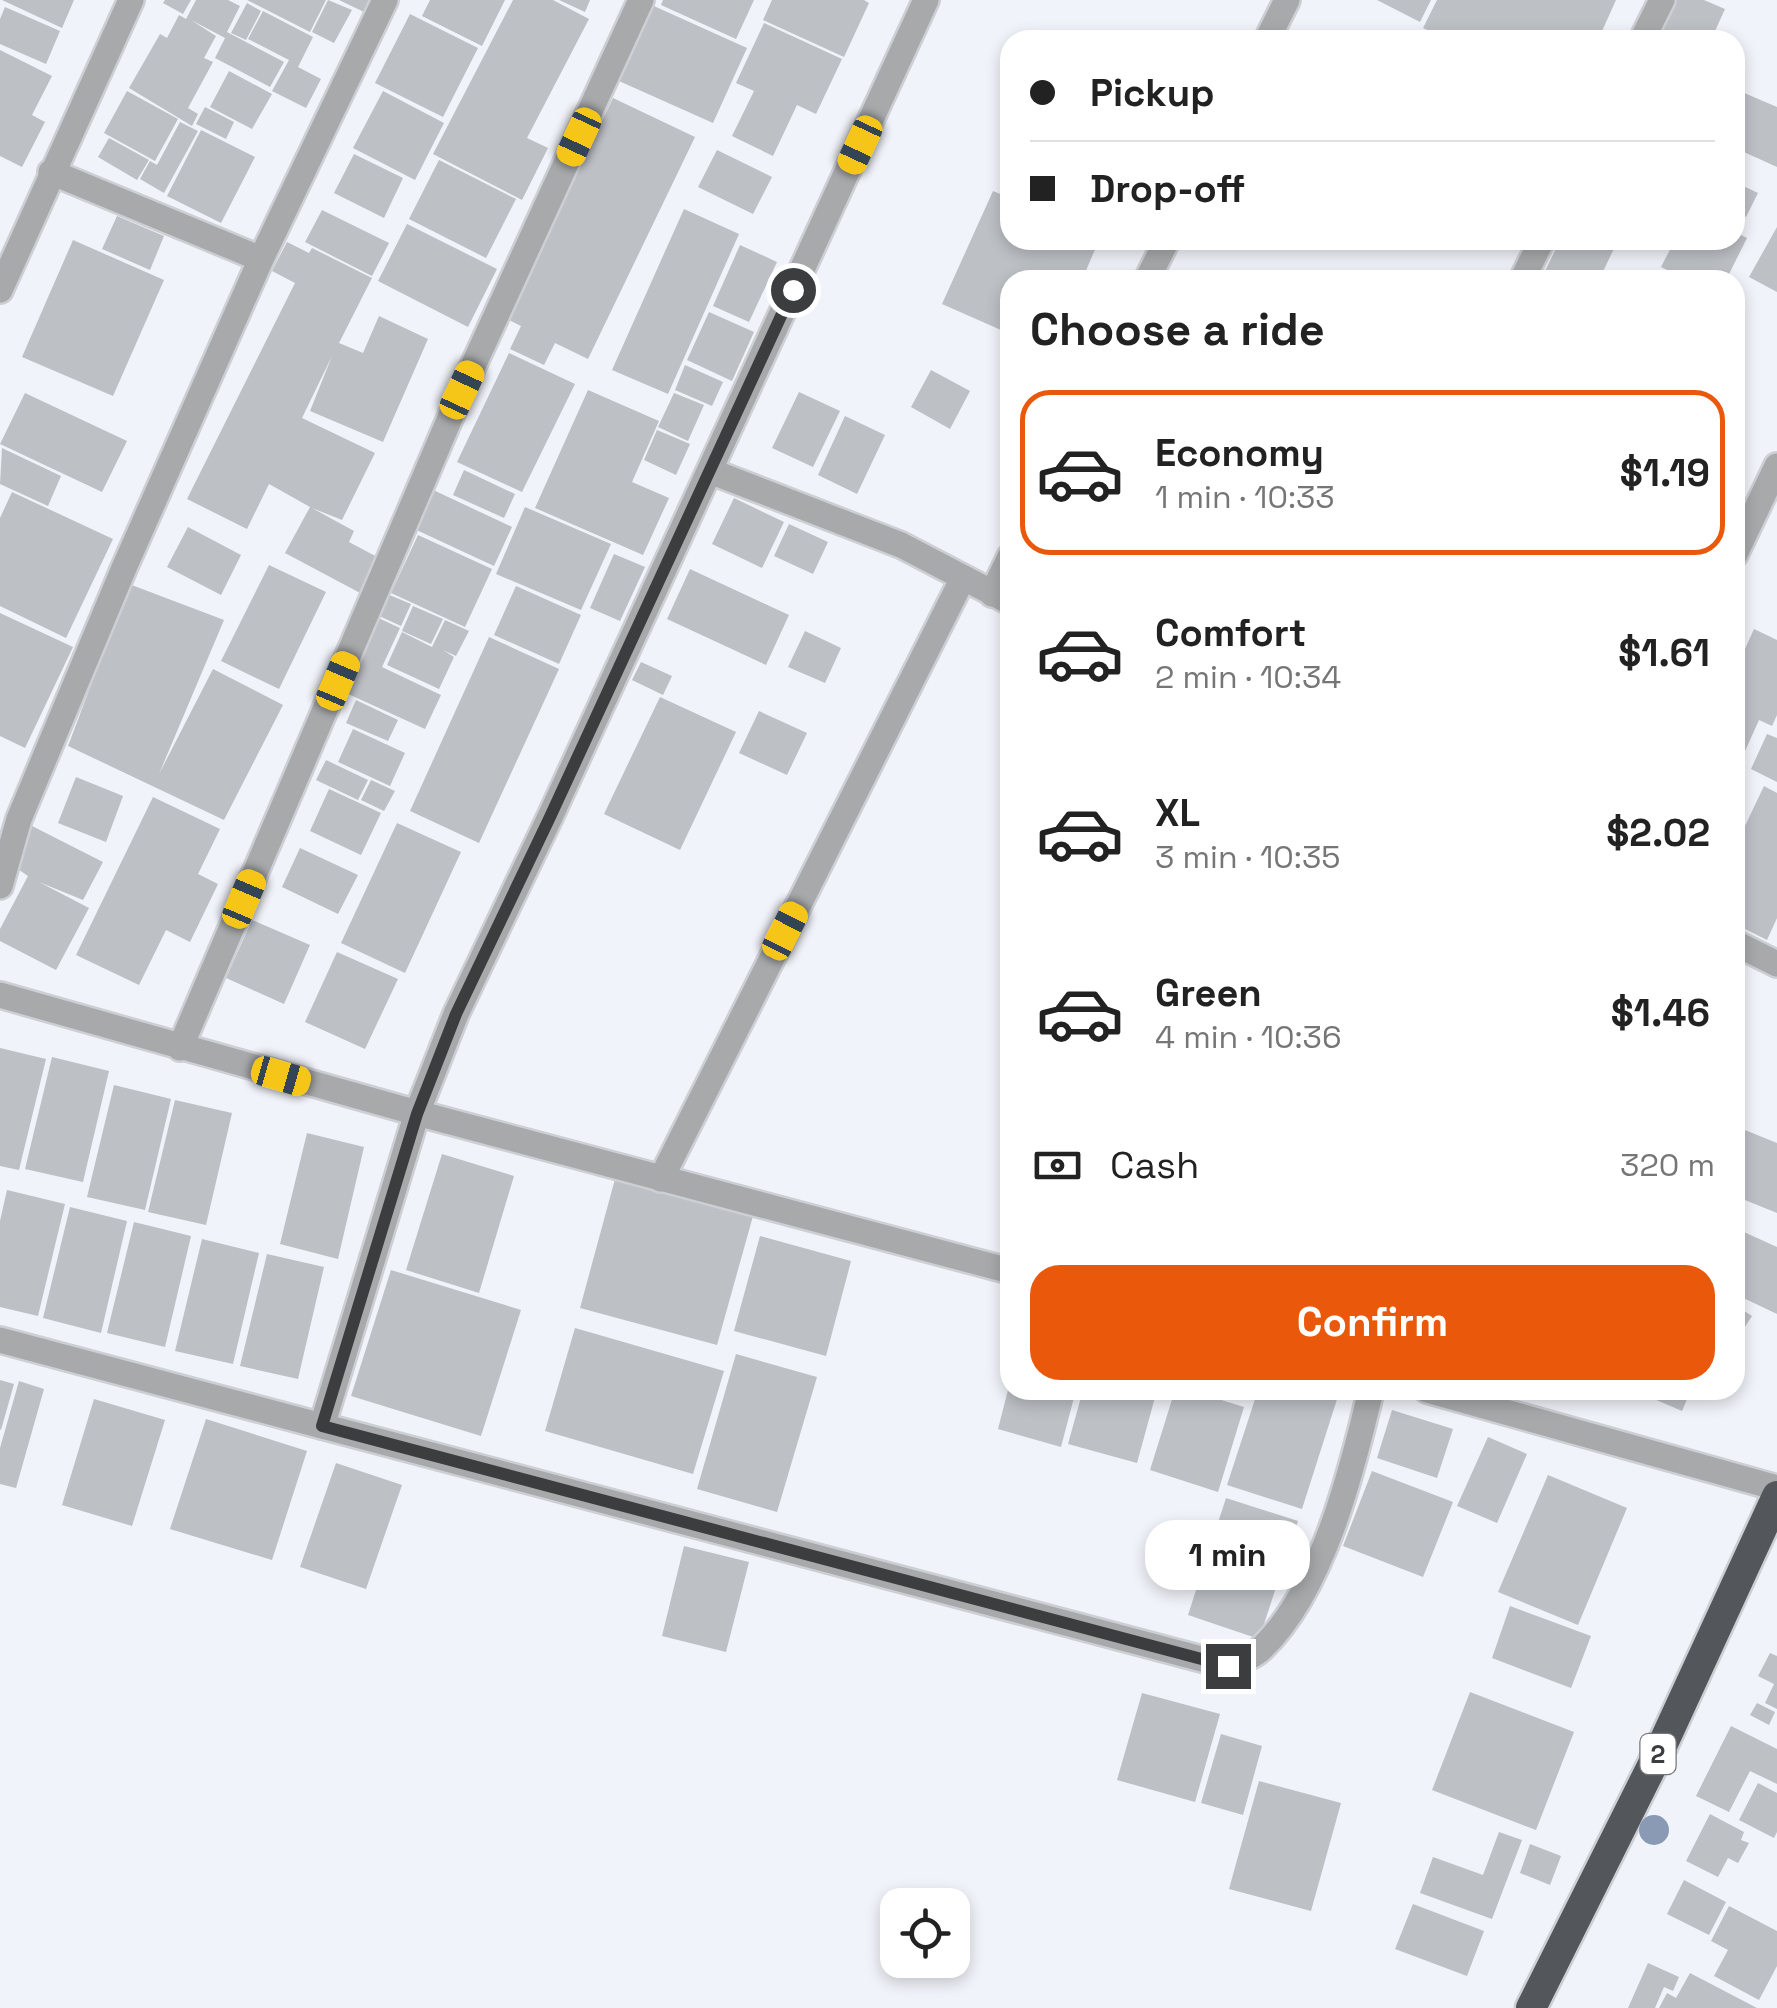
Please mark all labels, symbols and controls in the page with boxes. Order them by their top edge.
text: Pickup [1090,69,1214,117]
car [553,103,605,171]
car [834,111,886,179]
text: Drop-off [1090,165,1245,213]
route start [771,268,816,313]
text: Choose a ride [1030,301,1325,358]
car [436,356,488,424]
icon: car [1035,428,1125,518]
text: Economy [1155,429,1324,477]
text: $1.19 [1620,449,1710,497]
text: 1 min · 10:33 [1155,477,1335,517]
icon: car [1035,608,1125,698]
text: Comfort [1155,609,1306,657]
text: $1.61 [1618,629,1710,677]
car [312,648,364,714]
text: 2 min · 10:34 [1155,657,1341,697]
icon: car [1035,788,1125,878]
text: XL [1155,789,1200,837]
text: $2.02 [1606,809,1710,857]
text: 3 min · 10:35 [1155,837,1340,877]
car [218,866,270,932]
car [758,897,812,965]
icon: car [1035,968,1125,1058]
text: Green [1155,969,1262,1017]
text: $1.46 [1611,989,1710,1037]
text: 4 min · 10:36 [1155,1017,1342,1057]
car [248,1053,314,1099]
icon: cash [1030,1138,1085,1193]
text: Cash [1110,1141,1199,1189]
text: 320 m [1620,1145,1715,1185]
button: Confirm [1030,1265,1715,1380]
callout: 1 min [1146,1521,1310,1591]
text: 1 min [1188,1535,1267,1575]
route end [1206,1644,1251,1689]
road number: 2 [1640,1734,1676,1774]
map controls [880,1888,970,1978]
button: locate [880,1888,970,1978]

